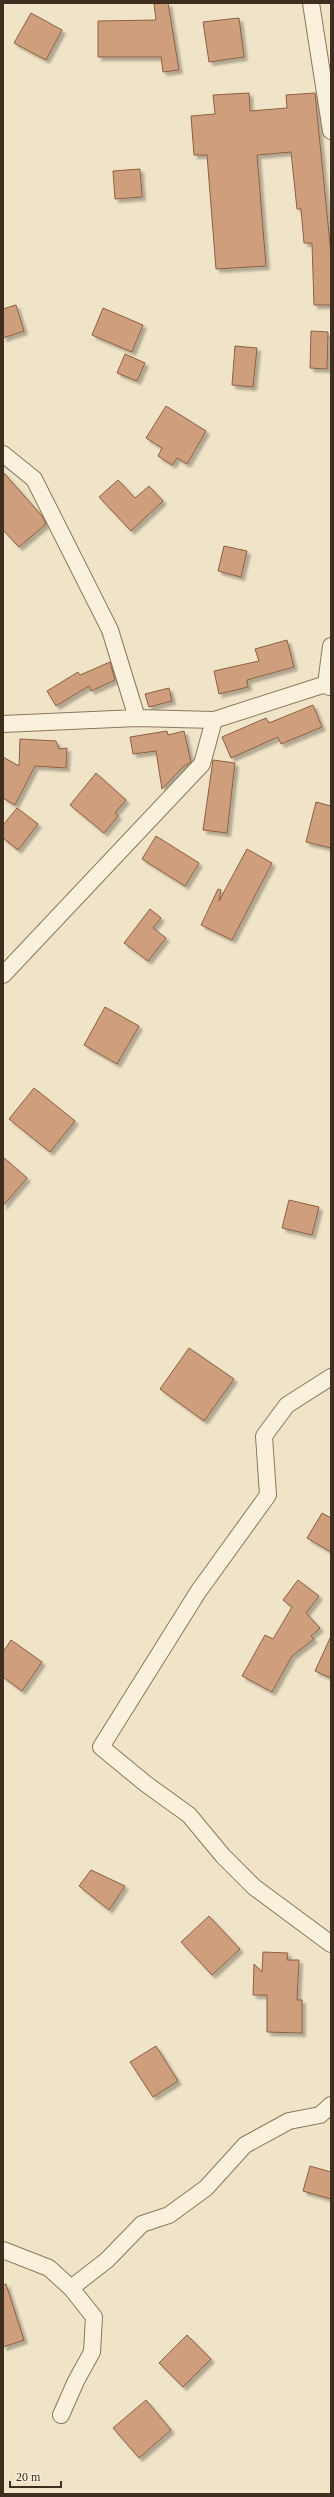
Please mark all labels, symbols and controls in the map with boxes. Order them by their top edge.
scale bar [10,2463,61,2489]
text: 20 m [16,2470,41,2484]

